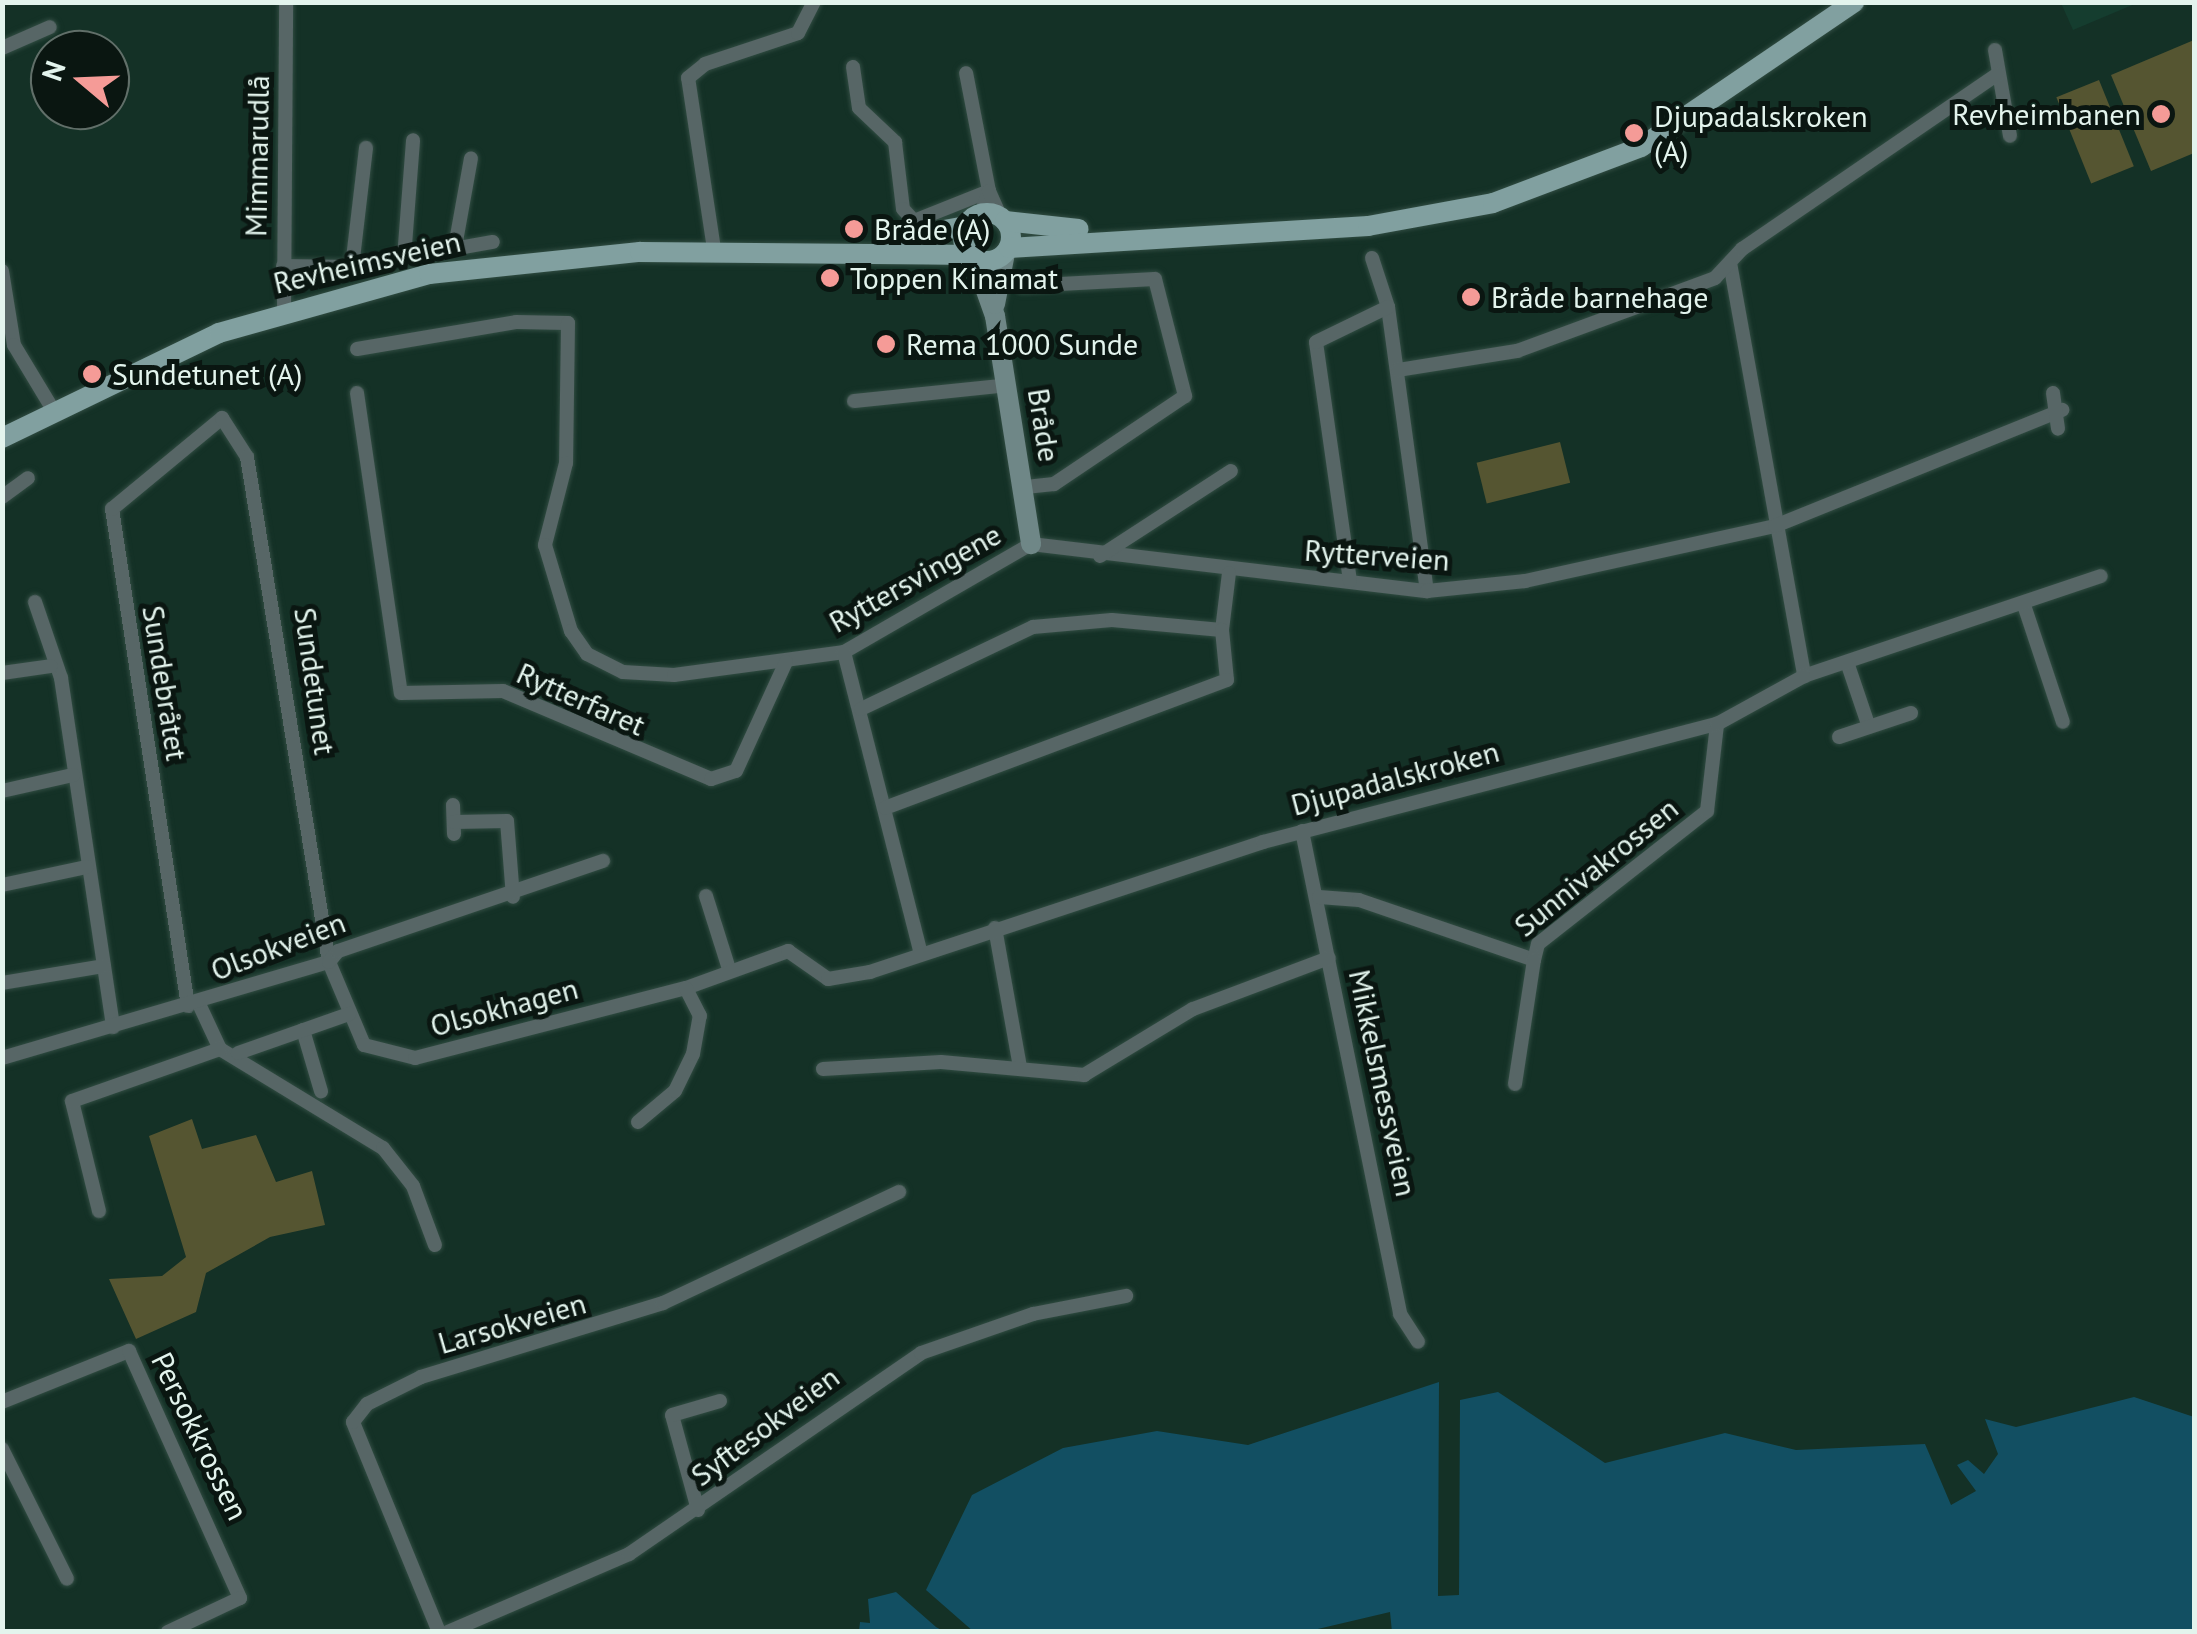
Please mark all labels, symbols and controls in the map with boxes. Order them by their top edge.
north arrow [30,30,130,130]
text: N [33,56,74,85]
street label: Mimmarudlå [238,75,276,237]
place label: Revheimbanen [1952,96,2141,132]
place label: Djupadalskroken (A) [1654,98,1868,168]
marker: Revheimbanen [2150,103,2172,125]
marker: Djupadalskroken (A) [1623,122,1645,144]
place label: Bråde (A) [874,211,990,247]
marker: Bråde (A) [843,218,865,240]
street label: Revheimsveien [270,223,464,301]
place label: Toppen Kinamat [850,260,1058,296]
marker: Toppen Kinamat [819,267,841,289]
place label: Bråde barnehage [1491,279,1709,315]
marker: Bråde barnehage [1460,286,1482,308]
place label: Rema 1000 Sunde [906,326,1138,362]
marker: Rema 1000 Sunde [875,333,897,355]
place label: Sundetunet (A) [112,356,302,392]
marker: Sundetunet (A) [81,363,103,385]
street label: Bråde [1020,386,1068,464]
street label: Ryttersvingene [823,516,1007,640]
street label: Rytterveien [1303,532,1451,578]
street label: Sundebråtet [135,603,195,763]
street label: Sundetunet [287,605,343,757]
street label: Rytterfaret [511,655,651,743]
street label: Djupadalskroken [1287,733,1503,823]
street label: Sunnivakrossen [1507,790,1685,944]
street label: Olsokveien [206,904,350,988]
street label: Mikkelsmessveien [1341,966,1425,1200]
street label: Olsokhagen [426,970,582,1044]
street label: Larsokveien [434,1285,590,1361]
street label: Persokkrossen [144,1346,256,1526]
street label: Syftesokveien [684,1359,846,1493]

